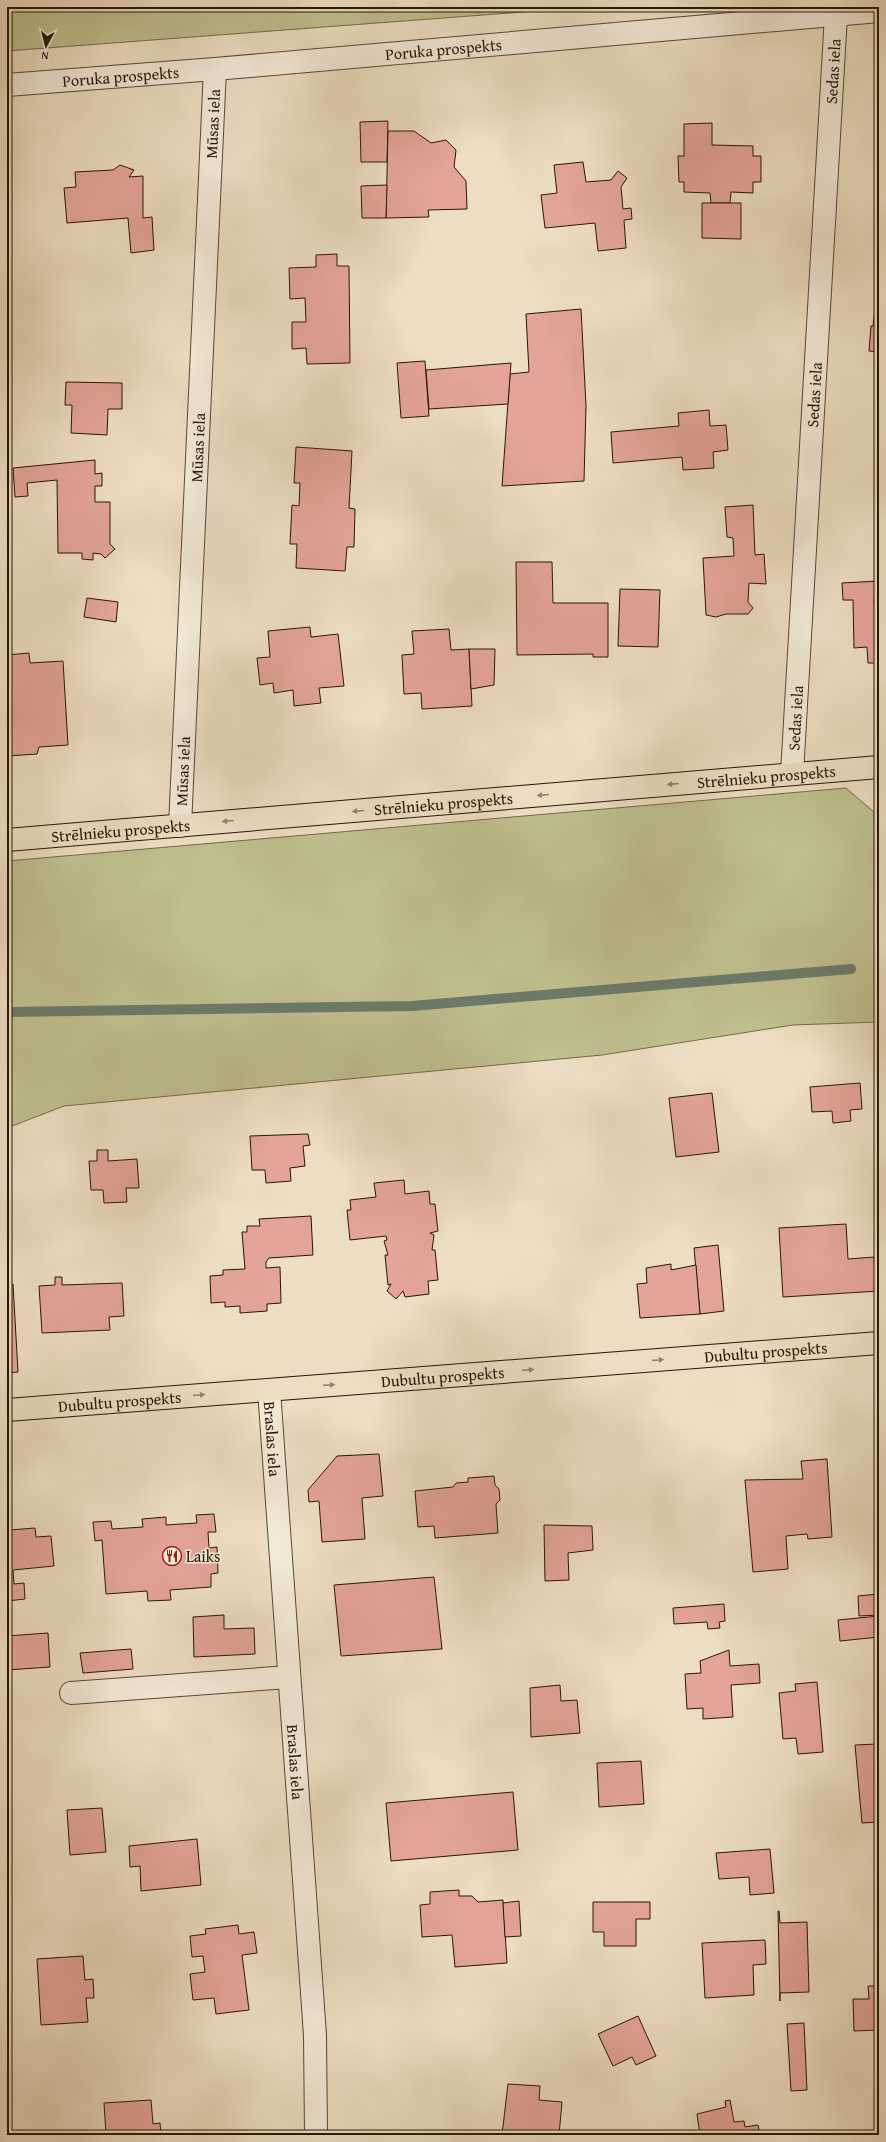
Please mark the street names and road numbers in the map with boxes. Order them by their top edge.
street label: Poruka prospekts [384,32,503,66]
street label: Sedas iela [819,37,847,105]
street label: Poruka prospekts [61,60,180,93]
street label: Mūsas iela [199,88,226,159]
street label: Sedas iela [800,361,828,428]
street label: Mūsas iela [184,412,211,483]
street label: Sedas iela [781,684,809,751]
street label: Mūsas iela [169,735,196,806]
street label: Strēlnieku prospekts [696,759,837,794]
street label: Strēlnieku prospekts [373,786,514,821]
street label: Strēlnieku prospekts [50,813,191,848]
street label: Dubultu prospekts [703,1335,828,1368]
street label: Dubultu prospekts [380,1360,505,1393]
street label: Dubultu prospekts [57,1385,182,1418]
street label: Braslas iela [258,1400,287,1478]
street label: Braslas iela [281,1724,310,1801]

